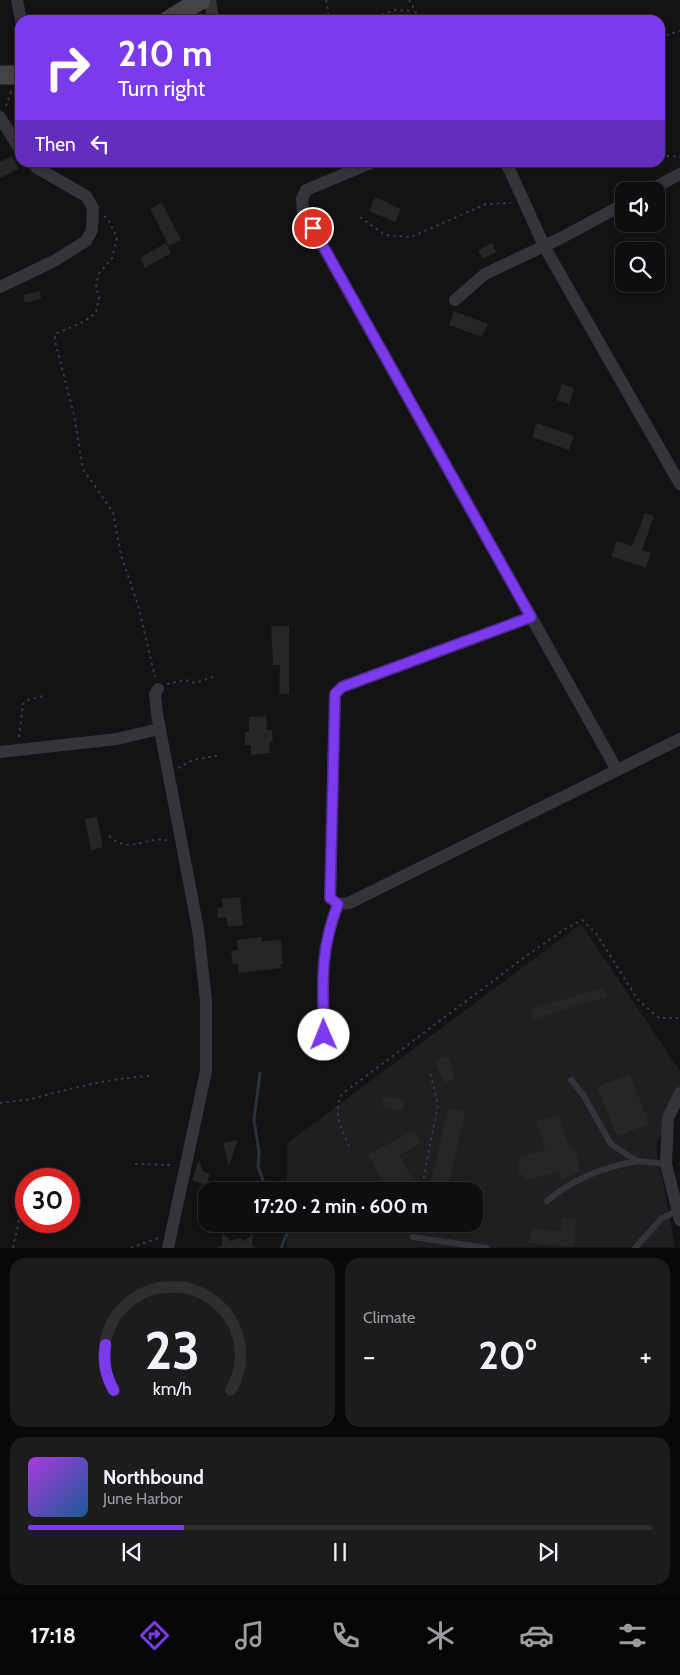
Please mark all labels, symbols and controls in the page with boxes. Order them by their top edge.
text: 210 m [118,32,212,75]
icon: right [35,35,100,100]
text: Turn right [118,75,205,102]
icon: left [86,130,114,158]
text: Then [35,133,76,156]
map controls [615,182,665,292]
button: sound [615,182,665,232]
pin [292,207,334,249]
icon: arrive [299,214,327,242]
button: search [615,242,665,292]
position arrow [297,1008,349,1060]
speed limit sign: 30 [15,1168,80,1233]
text: 17:20 · 2 min · 600 m [253,1195,428,1218]
text: Climate [363,1308,415,1327]
text: 23 [145,1319,200,1382]
text: 20° [479,1332,536,1379]
text: − [363,1339,375,1373]
text: + [640,1339,652,1373]
text: km/h [153,1378,192,1399]
text: Northbound [103,1466,204,1489]
text: June Harbor [103,1489,183,1508]
icon: previous [118,1538,146,1566]
icon: pause [326,1538,354,1566]
icon: next [534,1538,562,1566]
icon: directions [137,1618,172,1653]
icon: music [232,1618,267,1653]
icon: phone [328,1618,363,1653]
icon: climate [423,1618,458,1653]
icon: car [519,1618,554,1653]
icon: filters [615,1618,650,1653]
text: 17:18 [30,1622,76,1649]

